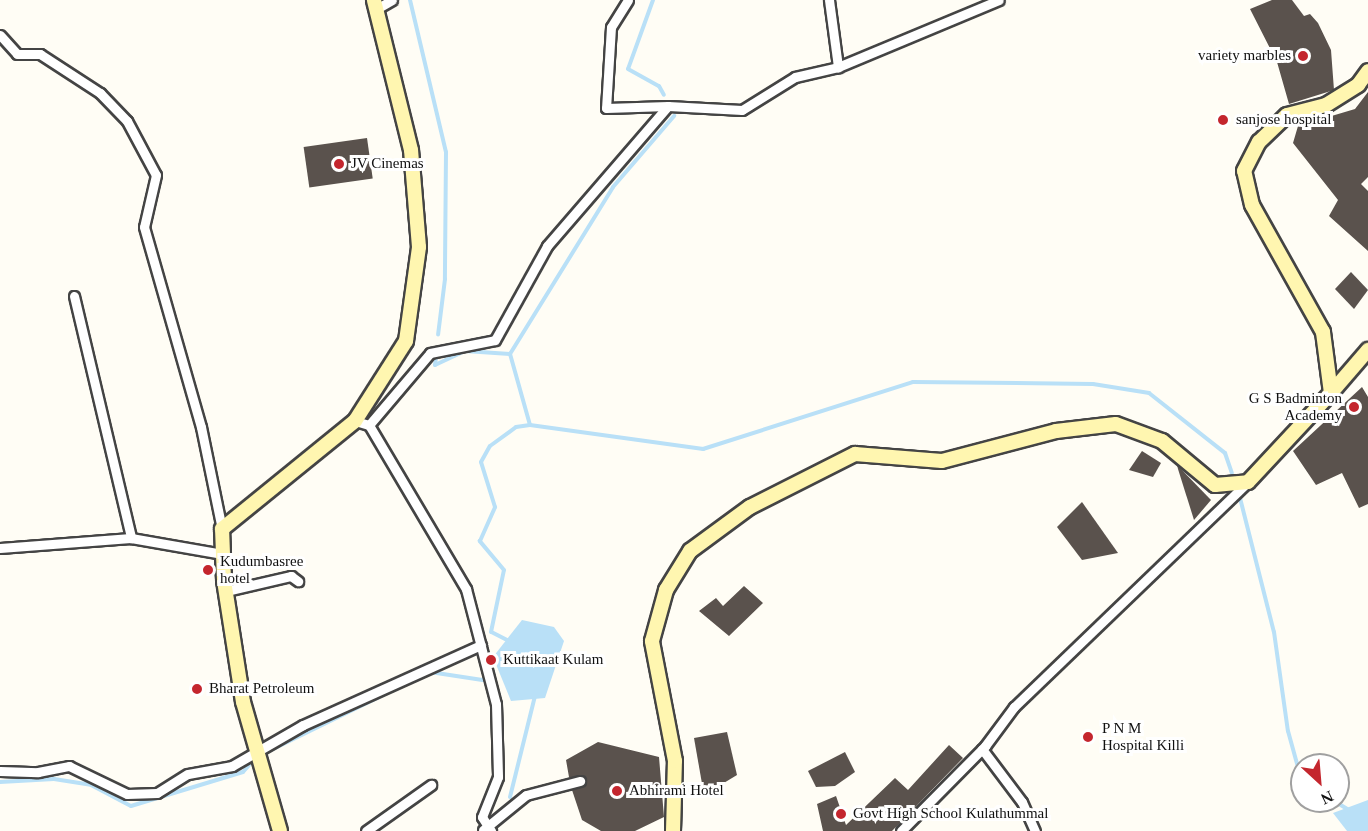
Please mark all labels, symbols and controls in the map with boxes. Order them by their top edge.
place label: variety marbles [1198,47,1291,65]
marker: variety marbles [1296,49,1310,63]
marker: sanjose hospital [1214,111,1232,129]
place label: sanjose hospital [1236,111,1331,129]
place label: JV Cinemas [351,155,424,173]
marker: JV Cinemas [332,157,346,171]
place label: G S Badminton Academy [1249,389,1342,424]
marker: G S Badminton Academy [1347,400,1361,414]
place label: Kudumbasree hotel [220,552,303,587]
marker: Kudumbasree hotel [201,563,215,577]
place label: Kuttikaat Kulam [503,651,603,669]
marker: Kuttikaat Kulam [484,653,498,667]
place label: Bharat Petroleum [209,680,314,698]
marker: Bharat Petroleum [190,682,204,696]
place label: P N M Hospital Killi [1102,719,1184,754]
marker: P N M Hospital Killi [1079,728,1097,746]
north arrow [1290,753,1350,813]
place label: Abhirami Hotel [629,782,724,800]
marker: Abhirami Hotel [610,784,624,798]
text: N [1318,788,1336,808]
place label: Govt High School Kulathummal [853,805,1048,823]
marker: Govt High School Kulathummal [834,807,848,821]

